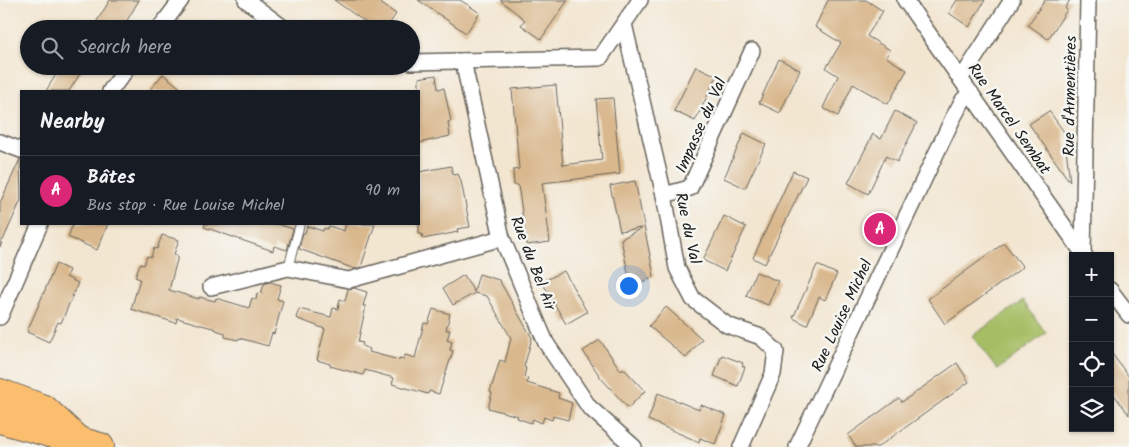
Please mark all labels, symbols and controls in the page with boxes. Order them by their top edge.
search box [20,20,420,75]
text: Search here [78,33,172,63]
icon: search [38,34,66,62]
street label: Rue d'Armentières [1057,35,1084,157]
street label: Rue Marcel Sembat [961,58,1057,180]
street label: Impasse du Val [669,74,734,177]
text: Nearby [40,106,105,139]
text: Bâtes [87,163,135,193]
text: A [51,178,61,203]
text: 90 m [365,178,400,203]
street label: Rue du Val [668,190,707,267]
text: Bus stop · Rue Louise Michel [87,193,284,218]
pin: A [864,210,896,248]
street label: Rue du Bel Air [503,213,563,316]
map controls [1069,252,1114,432]
button: + [1069,252,1114,297]
street label: Rue Louise Michel [805,255,879,376]
your location [616,273,642,299]
button: − [1069,297,1114,342]
button: locate [1069,342,1114,387]
button: layers [1069,387,1114,432]

